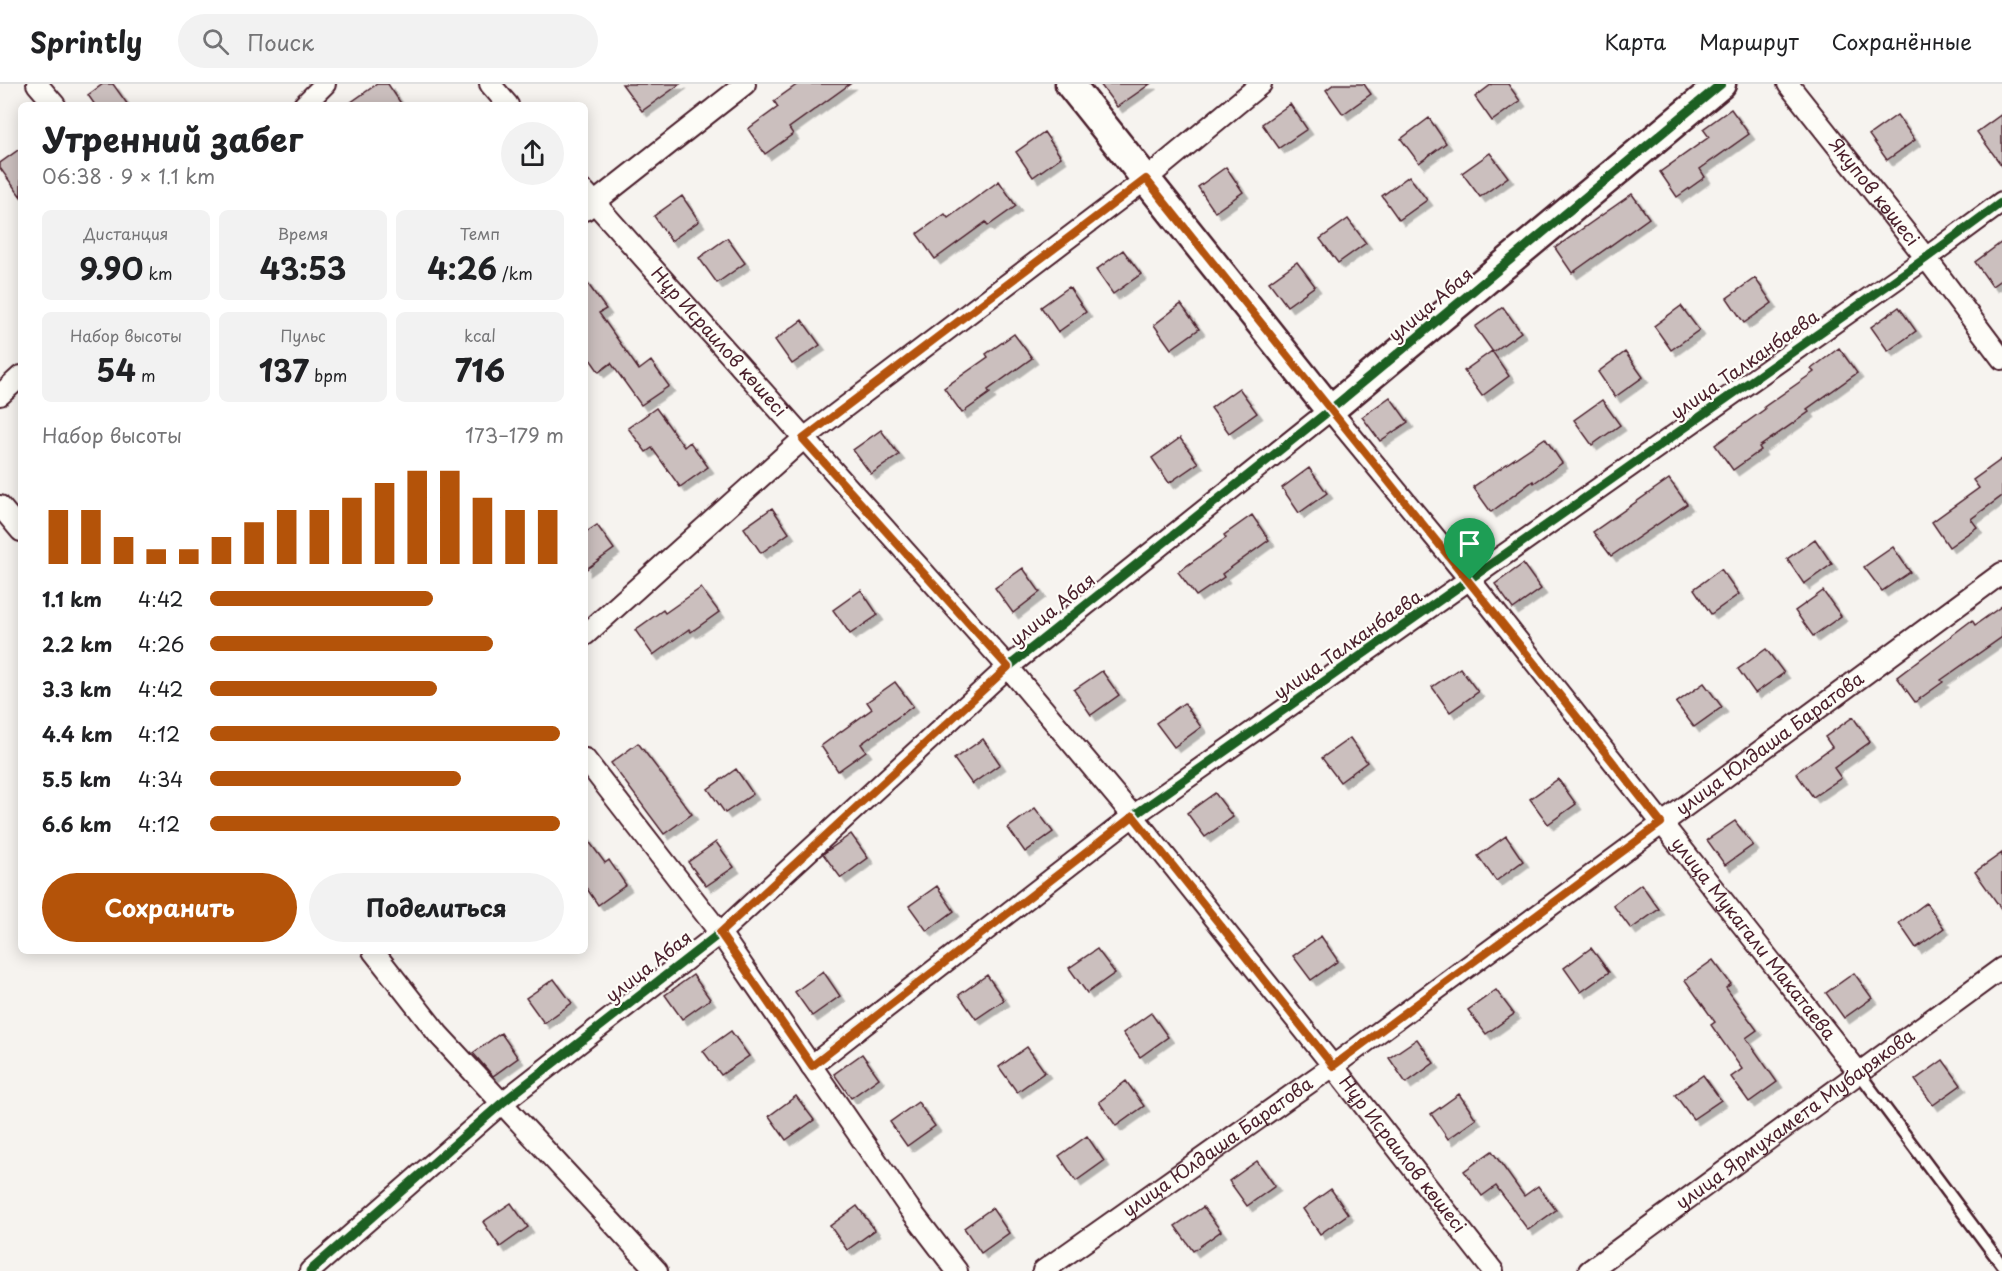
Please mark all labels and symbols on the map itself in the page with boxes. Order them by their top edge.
street label: Якупов көшесі [1823,131,1926,251]
street label: Нұр Исраилов көшесі [646,260,794,422]
street label: улица Абая [1382,260,1478,347]
street label: улица Талканбаева [1664,302,1825,425]
pin [1444,518,1495,580]
street label: улица Абая [1003,566,1101,652]
street label: улица Талканбаева [1267,582,1428,705]
street label: улица Юлдаша Баратова [1669,664,1869,821]
street label: улица Мукагали Макатаева [1666,831,1844,1046]
street label: улица Абая [599,923,697,1008]
street label: улица Ярмухамета Мубарякова [1669,1021,1920,1215]
street label: улица Юлдаша Баратова [1116,1069,1318,1223]
street label: Нұр Исраилов көшесі [1333,1069,1473,1238]

